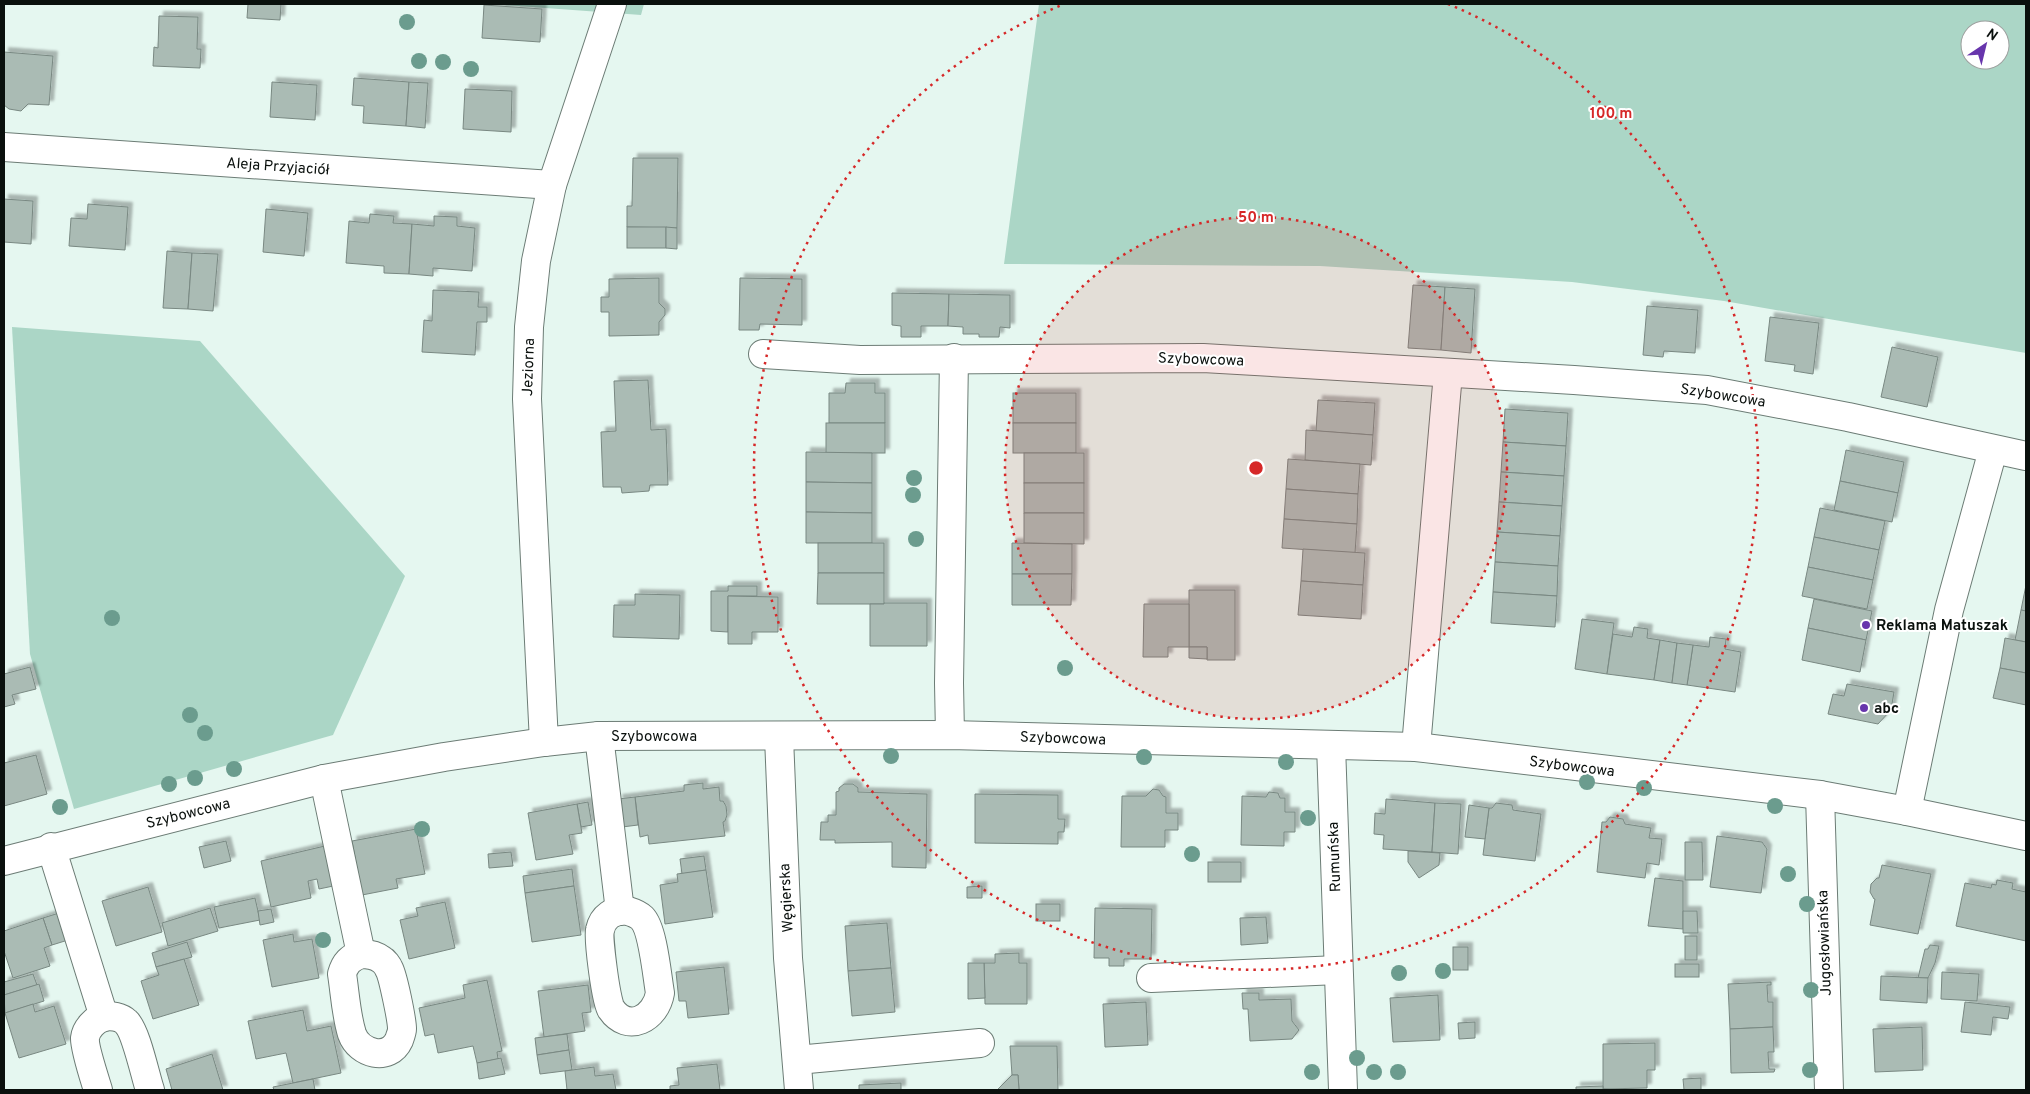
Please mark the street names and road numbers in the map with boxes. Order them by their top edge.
street label: Aleja Przyjaciół [226,154,330,181]
street label: Jeziorna [519,338,540,396]
street label: Szybowcowa [1158,350,1244,371]
street label: Szybowcowa [1679,380,1767,413]
street label: Szybowcowa [611,728,697,747]
street label: Szybowcowa [1020,729,1106,750]
street label: Szybowcowa [1528,753,1616,782]
street label: Szybowcowa [144,795,232,834]
street label: Rumuńska [1325,821,1346,893]
street label: Węgierska [776,863,799,933]
street label: Jugosłowiańska [1814,890,1837,996]

